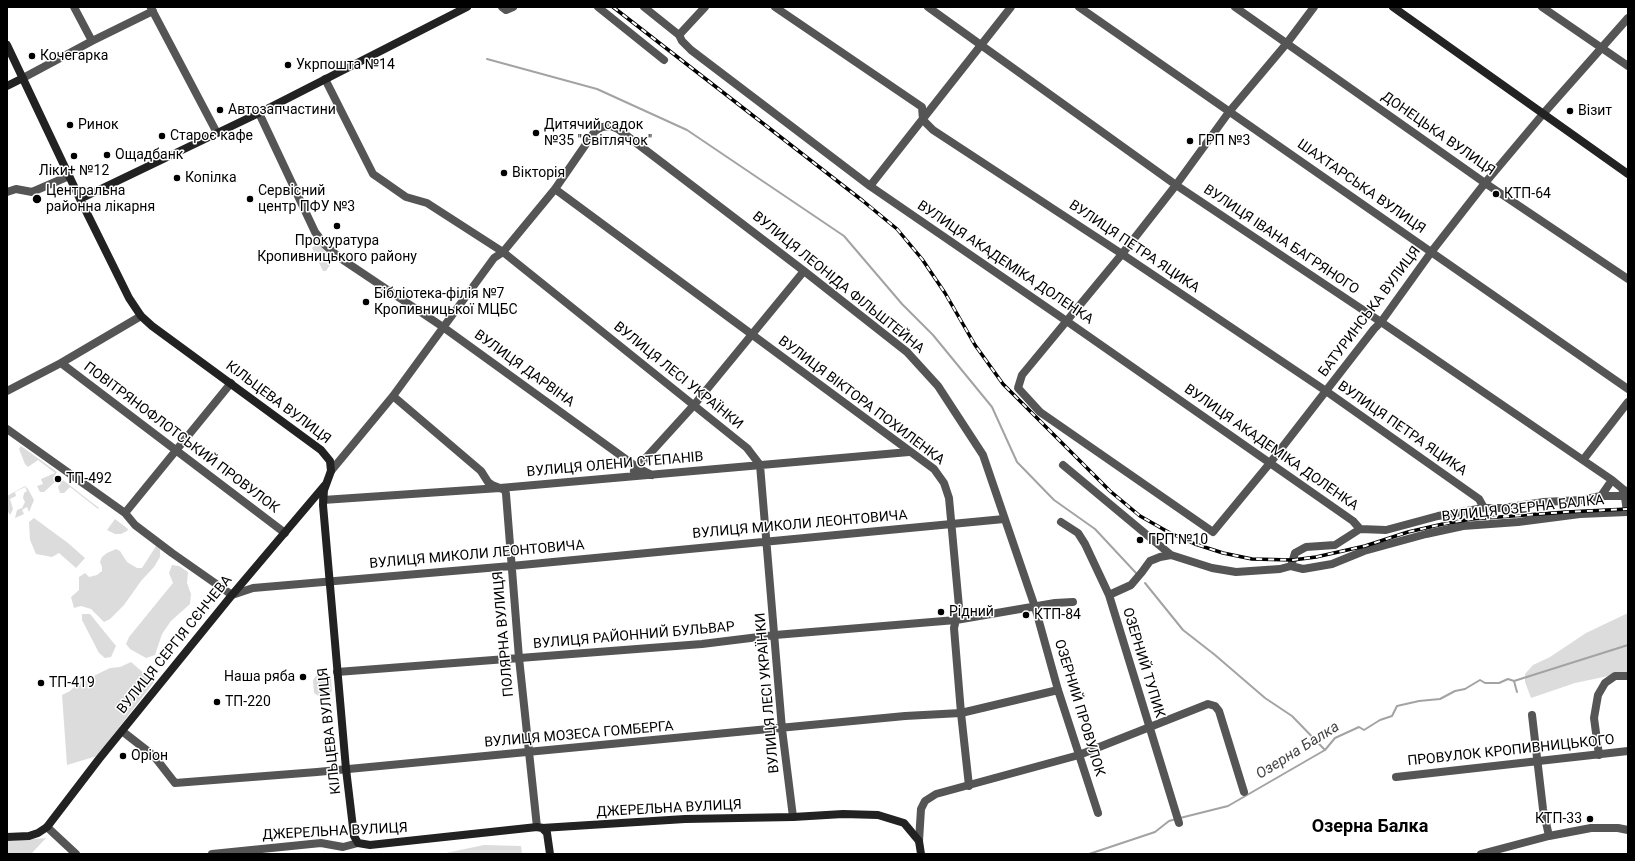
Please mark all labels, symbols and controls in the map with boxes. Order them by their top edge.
place label: Кочегарка [40,48,108,64]
marker: Кочегарка [27,51,37,61]
place label: Укрпошта №14 [296,57,395,73]
marker: Укрпошта №14 [283,60,293,70]
street label: ДОНЕЦЬКА ВУЛИЦЯ [1378,88,1498,180]
place label: Автозапчастини [228,102,336,118]
place label: Візит [1578,103,1612,119]
marker: Автозапчастини [215,105,225,115]
marker: Візит [1565,106,1575,116]
place label: Ринок [78,117,119,133]
place label: Дитячий садок №35 "Світлячок" [544,117,652,150]
marker: Ринок [65,120,75,130]
place label: Староє кафе [170,128,253,144]
marker: Дитячий садок №35 "Світлячок" [531,128,541,138]
marker: Староє кафе [157,131,167,141]
place label: ГРП №3 [1198,133,1250,149]
marker: ГРП №3 [1185,136,1195,146]
street label: ШАХТАРСЬКА ВУЛИЦЯ [1294,136,1428,238]
place label: Ощадбанк [115,147,183,163]
marker: Ощадбанк [102,150,112,160]
marker: Ліки+ №12 [69,151,79,161]
place label: Ліки+ №12 [39,163,109,179]
place label: Вікторія [512,165,565,181]
marker: Вікторія [499,168,509,178]
place label: Копілка [185,170,237,186]
marker: Копілка [172,173,182,183]
street label: ВУЛИЦЯ ІВАНА БАГРЯНОГО [1200,182,1362,298]
place label: Центральна районна лікарня [46,183,155,216]
place label: Сервісний центр ПФУ №3 [258,183,355,216]
place label: КТП-64 [1504,186,1551,202]
marker: КТП-64 [1491,189,1501,199]
marker: Центральна районна лікарня [31,193,43,205]
marker: Сервісний центр ПФУ №3 [245,194,255,204]
street label: ВУЛИЦЯ ПЕТРА ЯЦИКА [1066,197,1202,297]
street label: ВУЛИЦЯ АКАДЕМІКА ДОЛЕНКА [914,198,1096,328]
street label: ВУЛИЦЯ ЛЕОНІДА ФІЛЬШТЕЙНА [749,208,927,358]
marker: Прокуратура Кропивницького району [332,221,342,231]
place label: Прокуратура Кропивницького району [257,233,417,266]
street label: БАТУРИНСЬКА ВУЛИЦЯ [1316,244,1424,380]
place label: Бібліотека-філія №7 Кропивницької МЦБС [374,286,518,318]
marker: Бібліотека-філія №7 Кропивницької МЦБС [361,297,371,307]
street label: ВУЛИЦЯ ЛЕСІ УКРАЇНКИ [610,319,746,433]
street label: ВУЛИЦЯ ДАРВІНА [471,327,577,411]
street label: ВУЛИЦЯ ВІКТОРА ПОХИЛЕНКА [775,333,947,469]
street label: КІЛЬЦЕВА ВУЛИЦЯ [222,358,334,448]
street label: ПОВІТРЯНОФЛОТСЬКИЙ ПРОВУЛОК [80,359,282,517]
street label: ВУЛИЦЯ ПЕТРА ЯЦИКА [1334,378,1470,480]
street label: ВУЛИЦЯ АКАДЕМІКА ДОЛЕНКА [1181,381,1361,515]
street label: ВУЛИЦЯ ОЛЕНИ СТЕПАНІВ [526,449,704,481]
place label: ТП-492 [66,471,112,487]
marker: ТП-492 [53,474,63,484]
street label: ВУЛИЦЯ ОЗЕРНА БАЛКА [1441,492,1605,526]
street label: ВУЛИЦЯ МИКОЛИ ЛЕОНТОВИЧА [692,507,908,543]
place label: ГРП №10 [1148,532,1208,548]
marker: ГРП №10 [1135,535,1145,545]
street label: ВУЛИЦЯ МИКОЛИ ЛЕОНТОВИЧА [369,537,585,573]
street label: ПОЛЯРНА ВУЛИЦЯ [490,571,518,697]
street label: ВУЛИЦЯ СЕРГІЯ СЄНЧЕВА [114,572,236,718]
place label: Рідний [949,604,994,620]
street label: ОЗЕРНИЙ ТУПИК [1118,606,1168,720]
marker: Рідний [936,607,946,617]
place label: КТП-84 [1034,607,1081,623]
marker: КТП-84 [1021,610,1031,620]
street label: ВУЛИЦЯ ЛЕСІ УКРАЇНКИ [753,612,783,774]
street label: ВУЛИЦЯ РАЙОННИЙ БУЛЬВАР [533,619,735,653]
street label: ОЗЕРНИЙ ПРОВУЛОК [1050,638,1108,778]
street label: КІЛЬЦЕВА ВУЛИЦЯ [315,667,345,795]
place label: Наша ряба [224,669,295,685]
marker: Наша ряба [298,672,308,682]
place label: ТП-419 [49,675,95,691]
marker: ТП-419 [36,678,46,688]
place label: ТП-220 [225,694,271,710]
marker: ТП-220 [212,697,222,707]
street label: ВУЛИЦЯ МОЗЕСА ГОМБЕРГА [484,718,674,752]
water label: Озерна Балка [1253,718,1343,784]
street label: ПРОВУЛОК КРОПИВНИЦЬКОГО [1407,732,1615,770]
place label: Оріон [131,748,168,764]
marker: Оріон [118,751,128,761]
street label: ДЖЕРЕЛЬНА ВУЛИЦЯ [596,797,742,821]
place label: КТП-33 [1535,811,1582,827]
marker: КТП-33 [1585,814,1595,824]
district label: Озерна Балка [1312,816,1428,838]
street label: ДЖЕРЕЛЬНА ВУЛИЦЯ [262,820,408,844]

